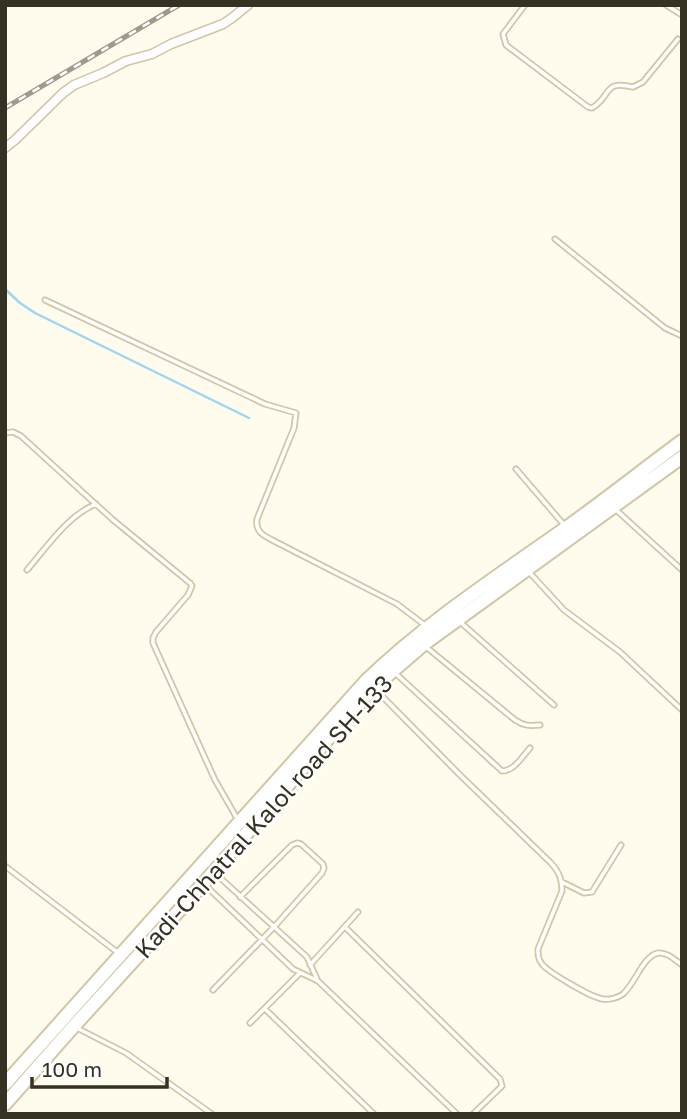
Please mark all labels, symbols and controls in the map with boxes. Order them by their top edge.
street label: Kadi-Chhatral Kalol road SH-133 [128,668,398,964]
scale bar [32,1046,166,1090]
text: 100 m [42,1056,102,1082]

